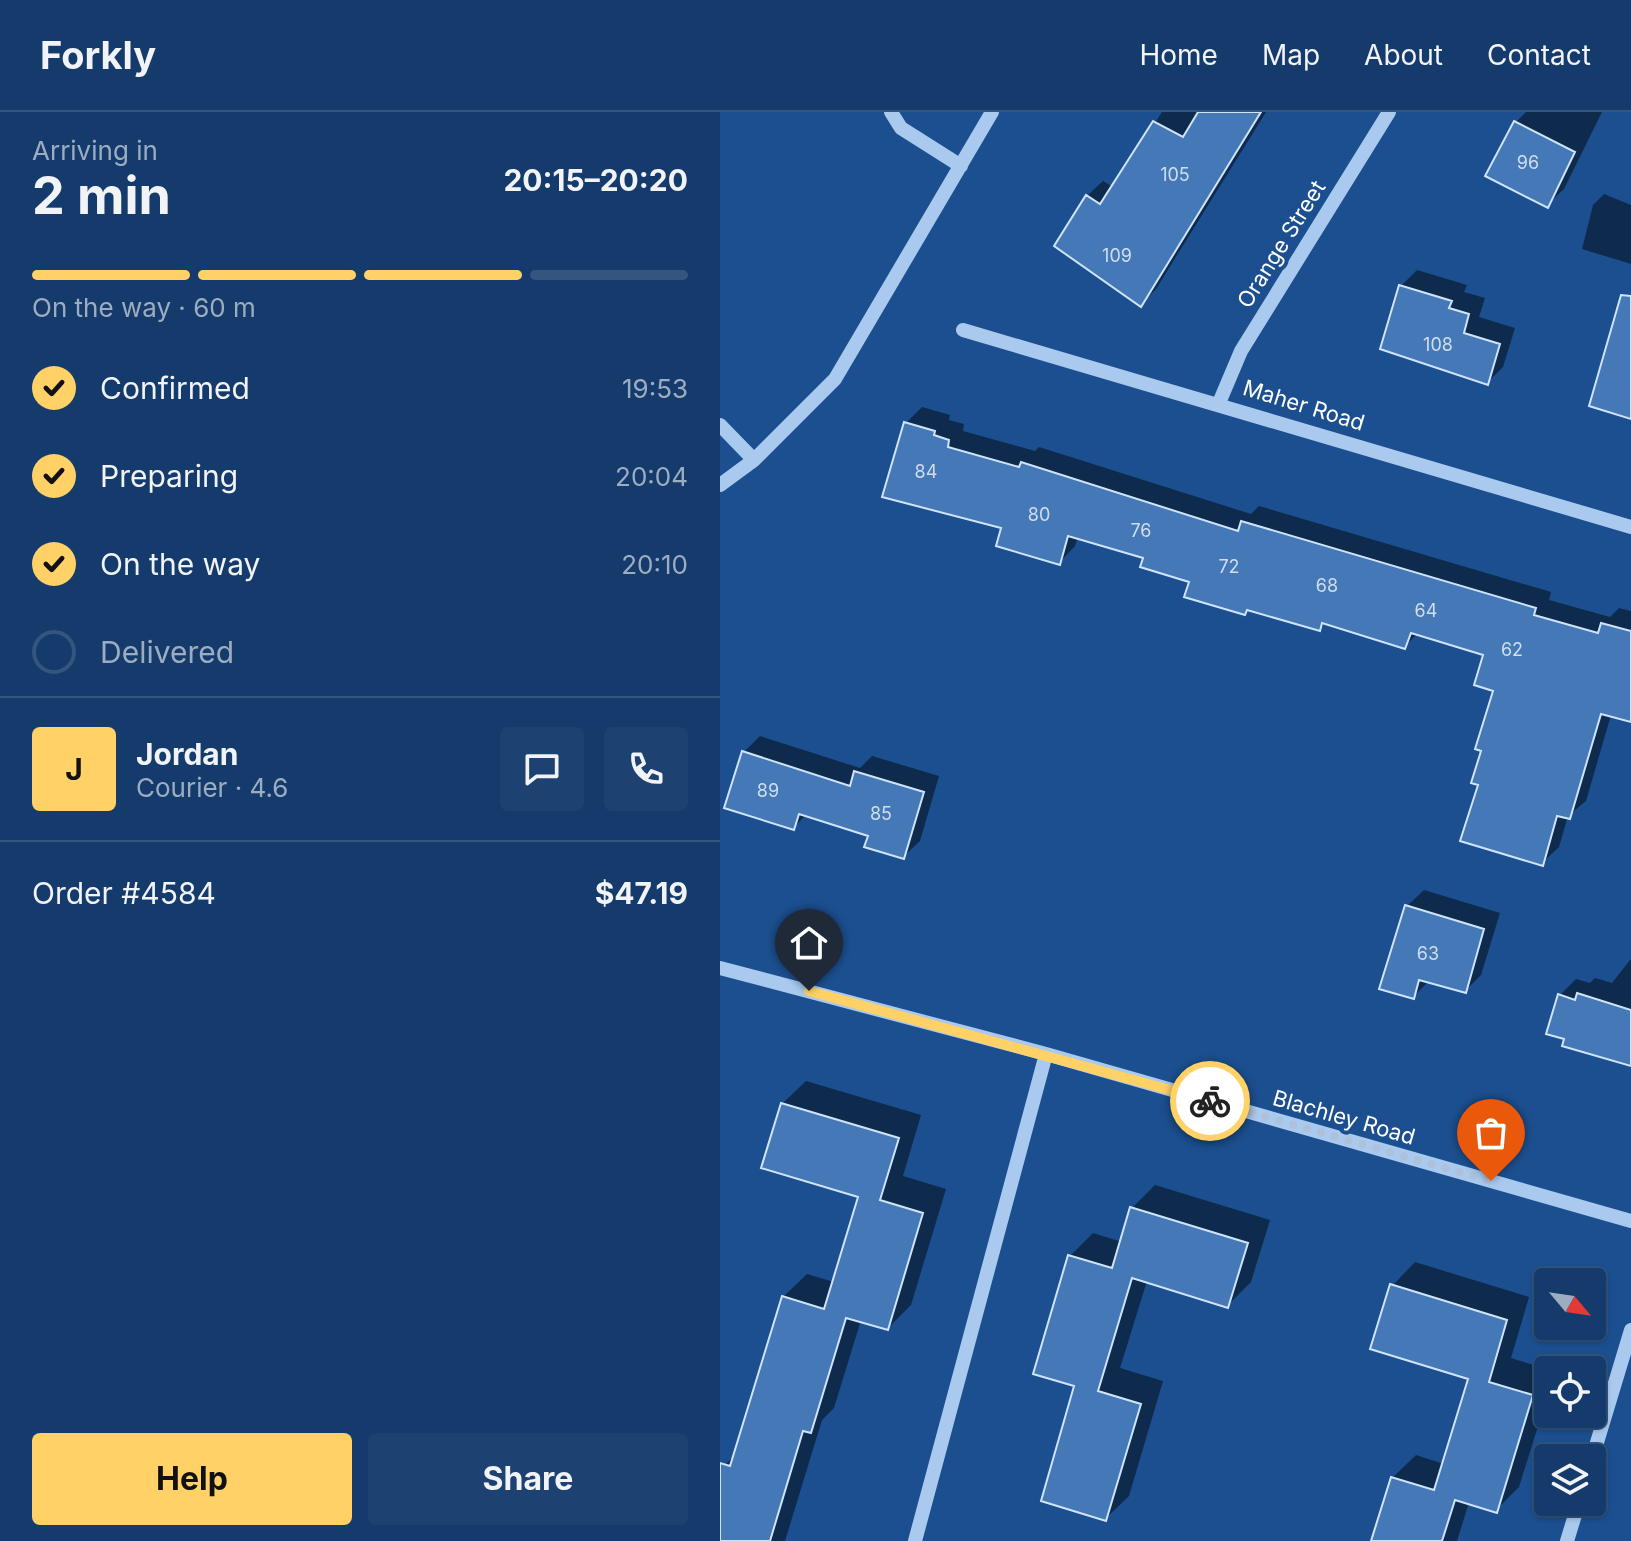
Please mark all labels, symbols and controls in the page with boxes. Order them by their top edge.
text: Forkly [40,32,156,78]
text: Home [1139,38,1218,72]
text: Map [1262,38,1320,72]
text: About [1364,38,1443,72]
text: Contact [1487,38,1591,72]
text: Arriving in [32,135,158,166]
house number: 96 [1517,152,1539,173]
text: 20:15–20:20 [503,162,688,198]
text: 2 min [32,164,171,227]
house number: 105 [1160,164,1190,185]
street label: Orange Street [1232,176,1330,312]
house number: 109 [1102,245,1132,266]
text: On the way · 60 m [32,292,256,323]
house number: 108 [1423,334,1453,355]
icon: check [32,366,76,410]
text: Confirmed [100,370,250,406]
text: 19:53 [622,373,688,404]
street label: Maher Road [1240,374,1368,436]
icon: check [32,454,76,498]
text: Preparing [100,458,238,494]
text: 20:04 [615,461,688,492]
house number: 84 [915,461,937,482]
house number: 80 [1028,504,1050,525]
house number: 76 [1130,520,1152,541]
icon: check [32,542,76,586]
text: On the way [100,546,260,582]
text: 20:10 [621,549,688,580]
house number: 72 [1218,556,1240,577]
house number: 68 [1316,575,1338,596]
house number: 64 [1415,600,1437,621]
text: Delivered [100,634,234,670]
house number: 62 [1501,639,1523,660]
button: chat [500,727,584,811]
button: phone [604,727,688,811]
text: Jordan [136,736,238,772]
text: J [65,751,83,787]
text: Courier · 4.6 [136,772,288,803]
house number: 89 [757,780,779,801]
house number: 85 [870,803,892,824]
text: Order #4584 [32,875,216,911]
text: $47.19 [595,875,688,911]
pin [775,909,843,991]
icon: home [787,921,831,965]
house number: 63 [1417,943,1439,964]
courier [1170,1061,1250,1141]
icon: bike [1188,1079,1232,1123]
street label: Blachley Road [1270,1084,1418,1150]
pin [1457,1099,1525,1181]
icon: bag [1469,1111,1513,1155]
north arrow [1534,1268,1606,1340]
map controls [1534,1268,1606,1516]
button: locate [1534,1356,1606,1428]
button: Help [32,1433,352,1525]
button: Share [368,1433,688,1525]
button: layers [1534,1444,1606,1516]

